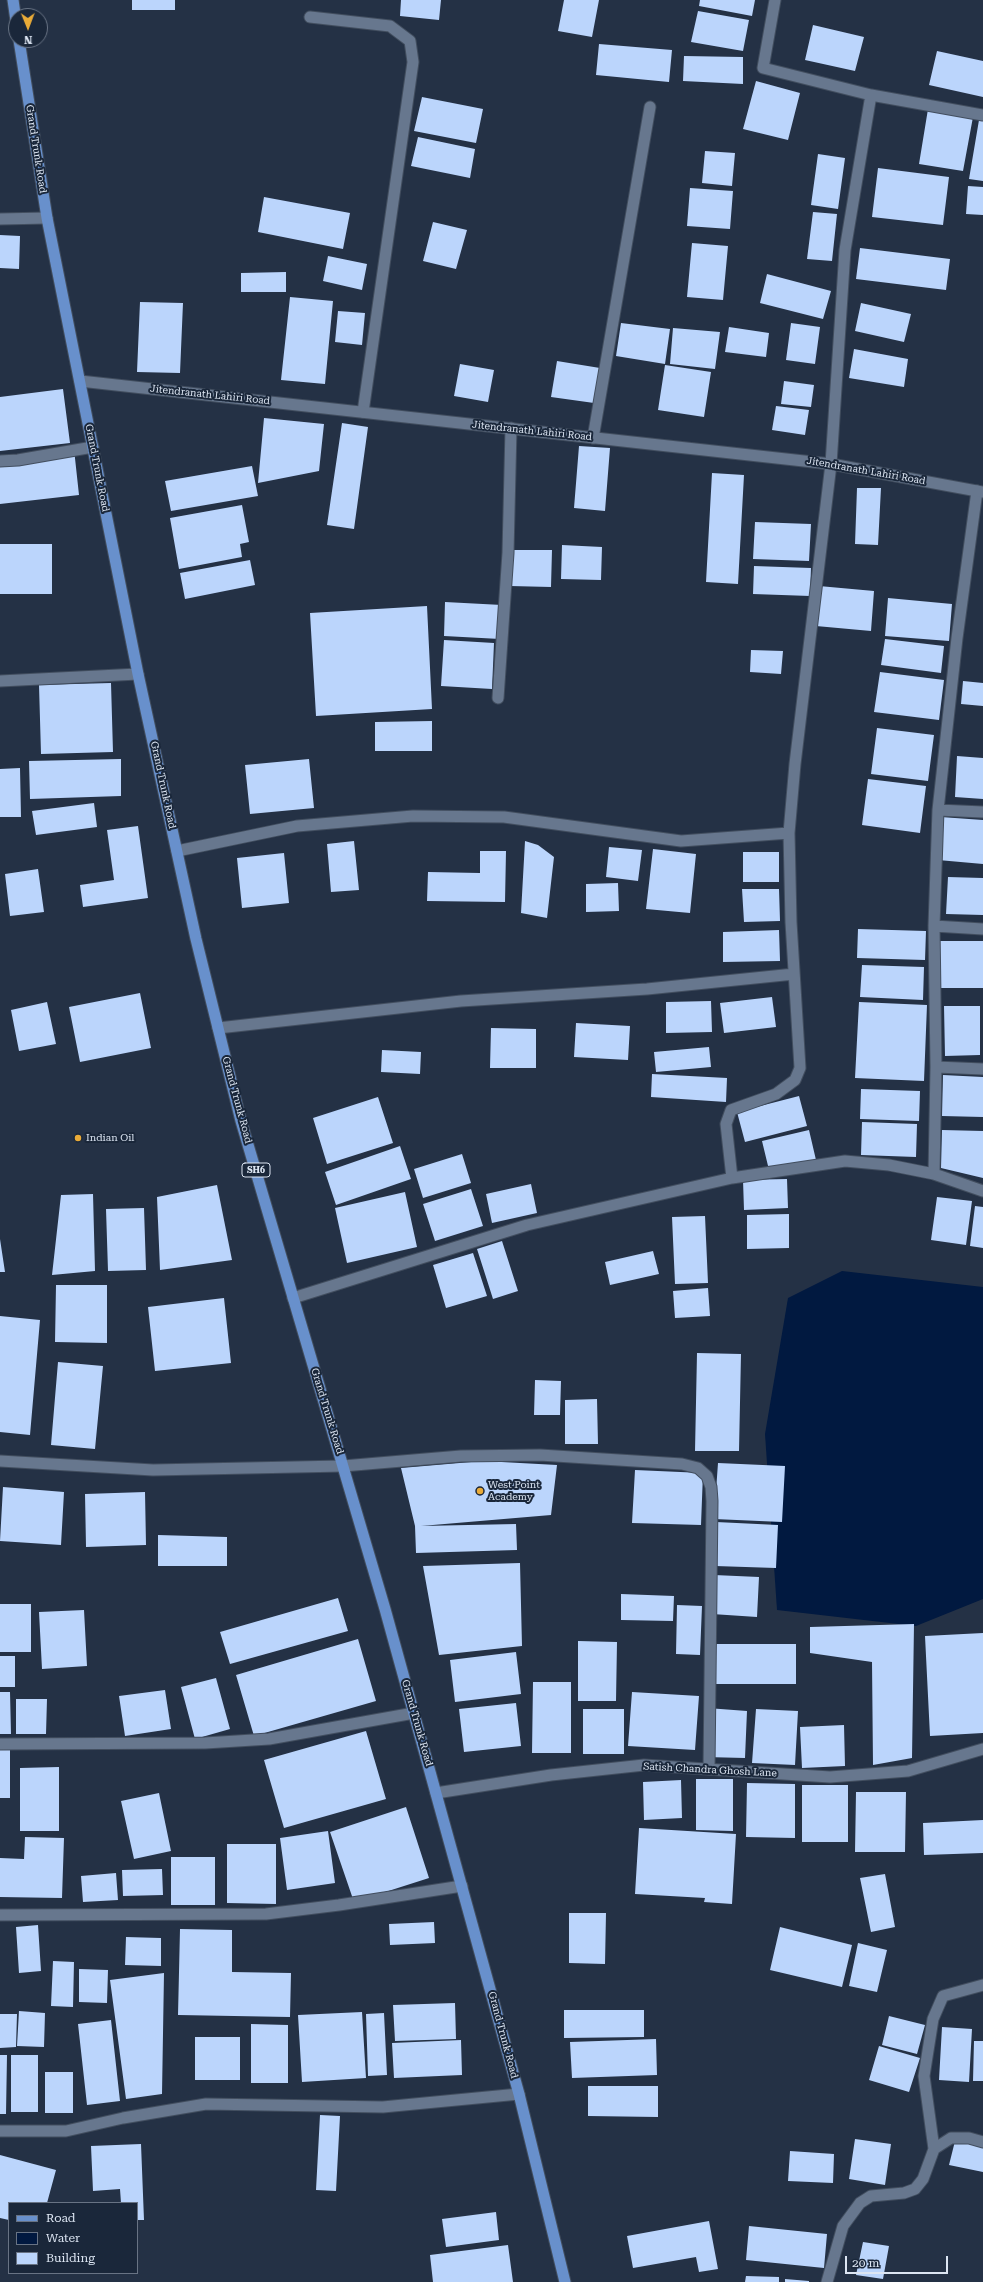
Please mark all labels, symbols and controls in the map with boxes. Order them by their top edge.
north arrow [8,8,48,48]
text: N [24,33,33,46]
street label: Grand Trunk Road [23,104,49,194]
street label: Jitendranath Lahiri Road [149,383,271,407]
street label: Jitendranath Lahiri Road [471,419,593,443]
street label: Grand Trunk Road [83,423,111,513]
street label: Jitendranath Lahiri Road [806,455,926,487]
street label: Grand Trunk Road [148,740,178,830]
street label: Grand Trunk Road [220,1055,254,1145]
place label: Indian Oil [86,1132,134,1144]
marker: Indian Oil [73,1133,83,1143]
road number: SH6 [242,1163,270,1177]
street label: Grand Trunk Road [308,1367,346,1455]
place label: West Point Academy [488,1479,540,1502]
marker: West Point Academy [475,1486,485,1496]
street label: Grand Trunk Road [399,1678,435,1768]
street label: Satish Chandra Ghosh Lane [643,1761,777,1779]
street label: Grand Trunk Road [486,1990,520,2080]
legend [8,2202,138,2274]
text: Road [46,2211,75,2225]
text: Water [46,2231,80,2245]
scale bar [847,2248,950,2274]
text: Building [46,2251,95,2265]
text: 20 m [852,2256,879,2270]

